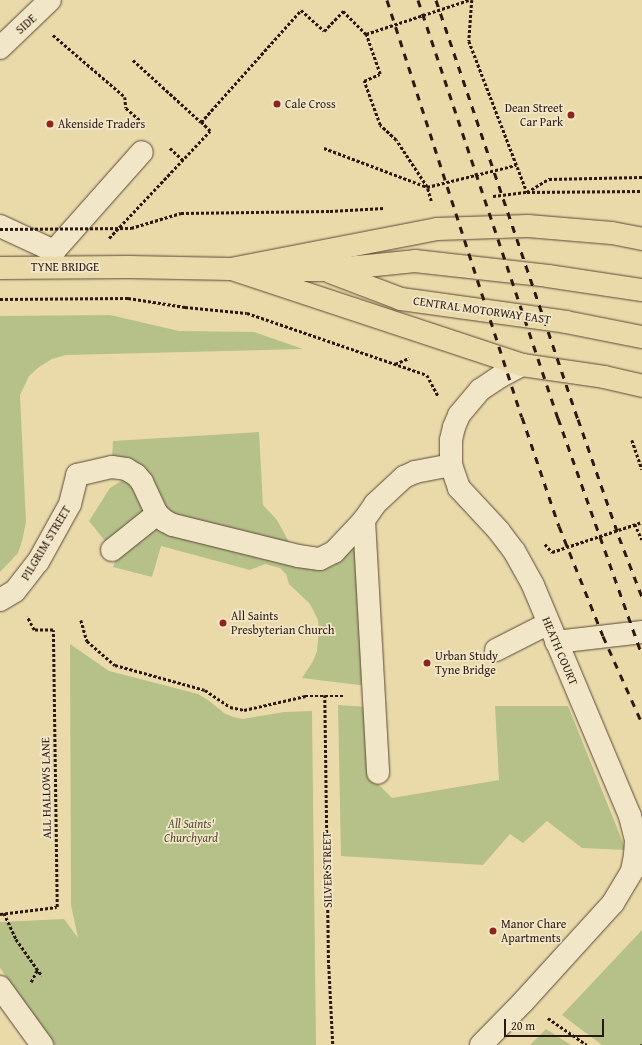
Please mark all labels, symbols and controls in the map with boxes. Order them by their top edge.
street label: SIDE [13,11,39,37]
place label: Cale Cross [285,97,336,111]
marker: Cale Cross [272,99,282,109]
place label: Dean Street Car Park [505,101,563,129]
marker: Dean Street Car Park [566,110,576,120]
place label: Akenside Traders [58,117,145,131]
marker: Akenside Traders [45,119,55,129]
street label: TYNE BRIDGE [31,260,99,274]
street label: CENTRAL MOTORWAY EAST [412,293,552,327]
street label: PILGRIM STREET [18,503,74,583]
place label: All Saints Presbyterian Church [231,609,334,637]
street label: HEATH COURT [539,615,581,687]
marker: All Saints Presbyterian Church [218,618,228,628]
place label: Urban Study Tyne Bridge [435,649,498,677]
marker: Urban Study Tyne Bridge [422,658,432,668]
street label: ALL HALLOWS LANE [38,737,54,839]
park label: All Saints' Churchyard [164,817,218,845]
street label: SILVER STREET [319,832,335,908]
place label: Manor Chare Apartments [501,917,566,945]
marker: Manor Chare Apartments [488,926,498,936]
scale bar [506,1011,606,1037]
text: 20 m [511,1017,535,1034]

